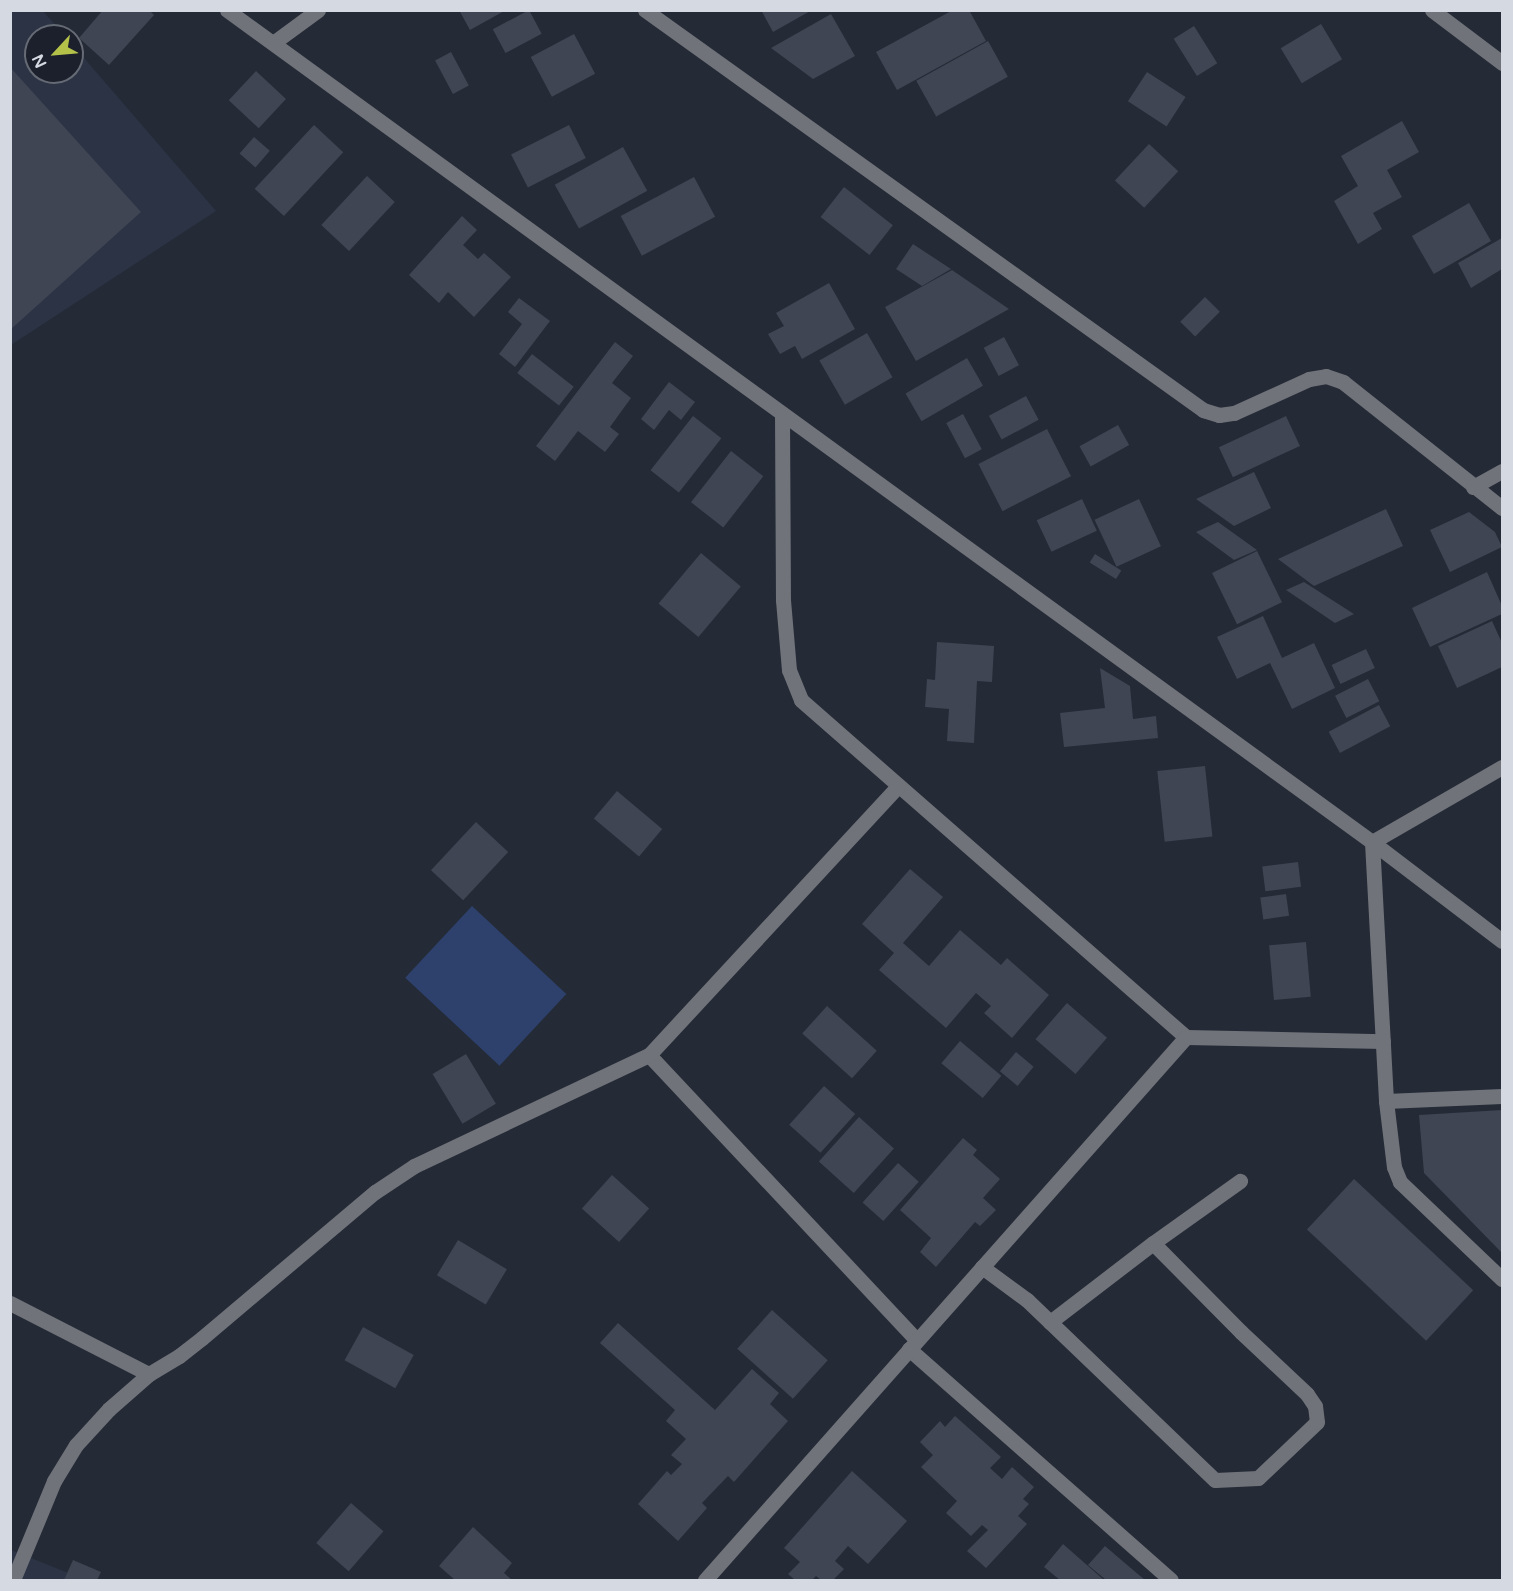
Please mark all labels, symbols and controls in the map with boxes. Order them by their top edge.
north arrow [24,24,84,84]
text: N [28,51,51,71]

